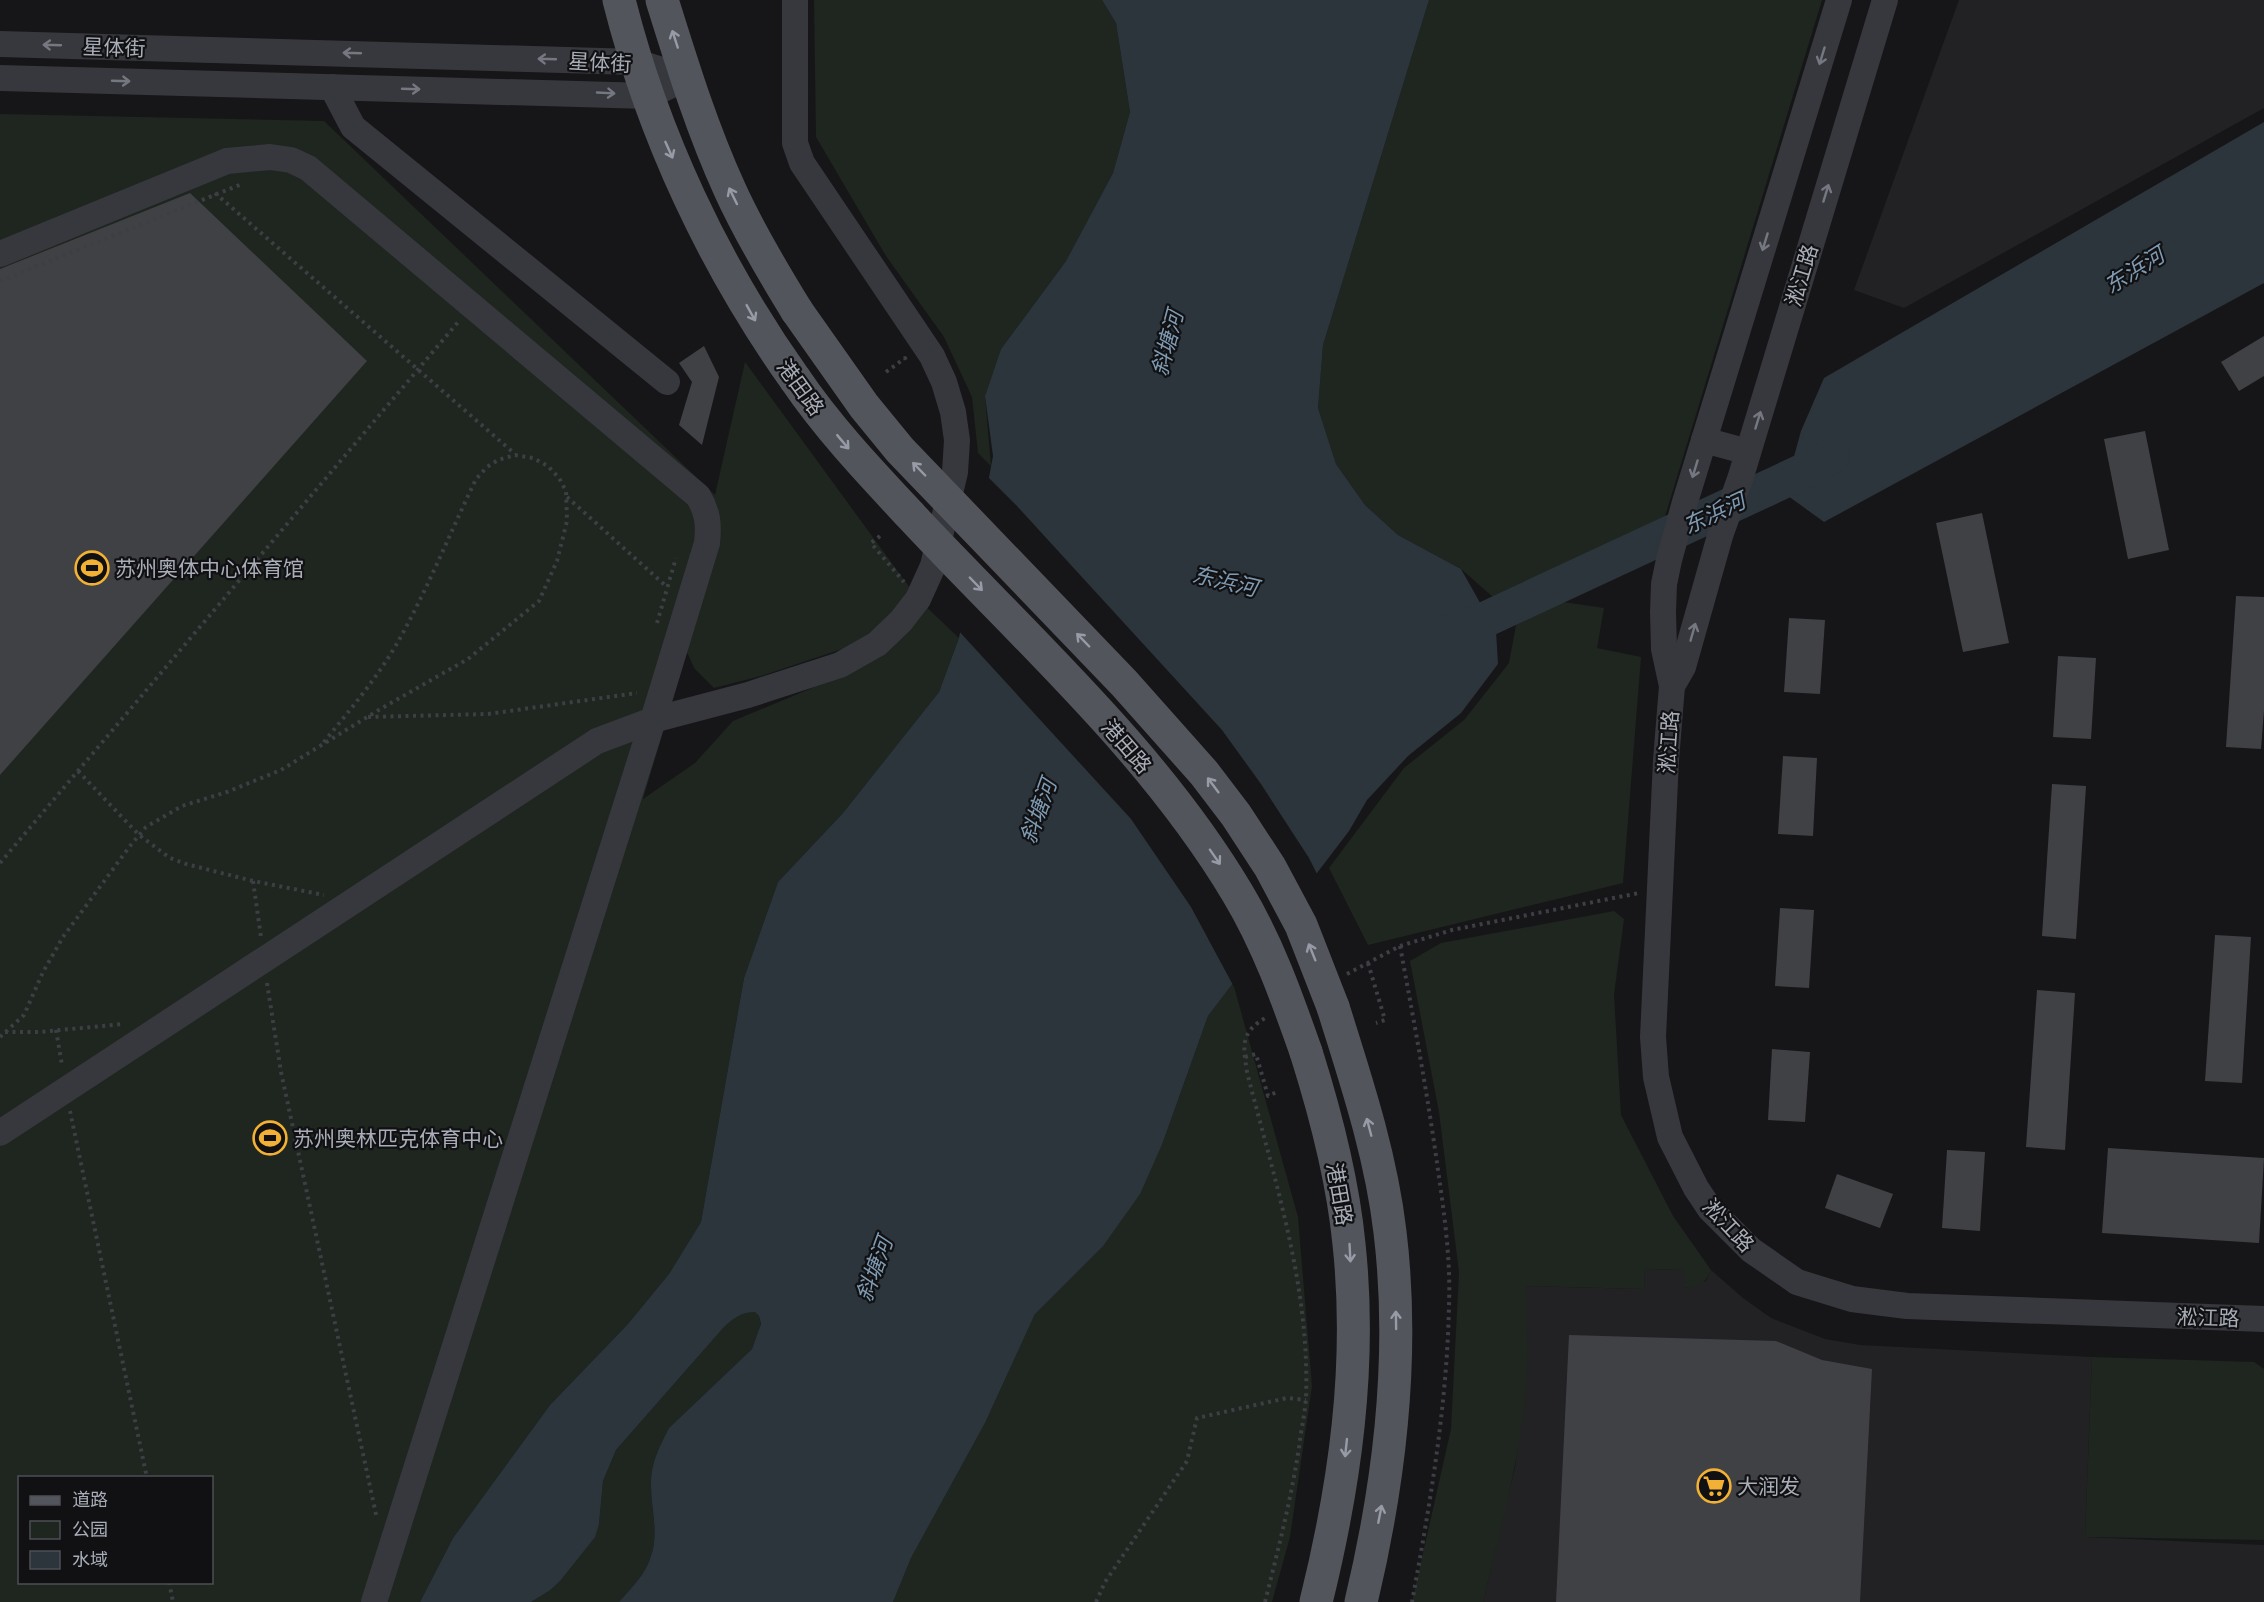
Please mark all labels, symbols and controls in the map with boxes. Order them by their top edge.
street label: 星体街 [82,30,146,64]
one-way arrow [668,30,679,49]
one-way arrow [43,39,63,51]
street label: 星体街 [568,44,632,80]
one-way arrow [1816,46,1827,65]
one-way arrow [343,48,363,59]
one-way arrow [538,53,558,65]
one-way arrow [111,75,131,87]
one-way arrow [401,83,421,95]
one-way arrow [596,88,616,99]
one-way arrow [664,140,675,159]
one-way arrow [1821,184,1832,203]
one-way arrow [727,188,739,206]
one-way arrow [1759,232,1770,251]
water label: 东浜河 [2097,236,2174,302]
street label: 淞江路 [1776,240,1826,310]
water label: 斜塘河 [1142,303,1193,379]
one-way arrow [746,304,758,321]
street label: 港田路 [770,352,832,422]
one-way arrow [1753,411,1764,430]
one-way arrow [836,434,849,450]
one-way arrow [1689,459,1700,478]
one-way arrow [911,462,926,477]
water label: 东浜河 [1677,482,1755,542]
sports icon: 苏州奥体中心体育馆 [74,550,110,586]
place label: 苏州奥体中心体育馆 [115,552,304,584]
water label: 东浜河 [1189,557,1265,606]
one-way arrow [969,577,983,592]
one-way arrow [1687,623,1699,642]
one-way arrow [1075,633,1090,648]
street label: 淞江路 [1650,709,1686,775]
street label: 港田路 [1094,712,1160,780]
water label: 斜塘河 [1011,770,1067,848]
one-way arrow [1207,777,1220,793]
one-way arrow [1209,848,1221,865]
one-way arrow [1306,944,1317,962]
one-way arrow [1363,1118,1374,1137]
sports icon: 苏州奥林匹克体育中心 [252,1120,288,1156]
place label: 苏州奥林匹克体育中心 [293,1122,503,1154]
street label: 港田路 [1319,1160,1361,1228]
street label: 淞江路 [1696,1191,1762,1259]
water label: 斜塘河 [847,1228,903,1306]
one-way arrow [1344,1242,1355,1262]
street label: 淞江路 [2176,1300,2240,1334]
one-way arrow [1390,1311,1401,1331]
one-way arrow [1340,1437,1351,1457]
supermarket icon: 大润发 [1696,1468,1732,1504]
place label: 大润发 [1737,1470,1800,1502]
legend [18,1476,213,1584]
text: 道路 [72,1486,108,1513]
one-way arrow [1375,1505,1386,1524]
text: 公园 [72,1516,108,1543]
text: 水域 [72,1546,108,1573]

